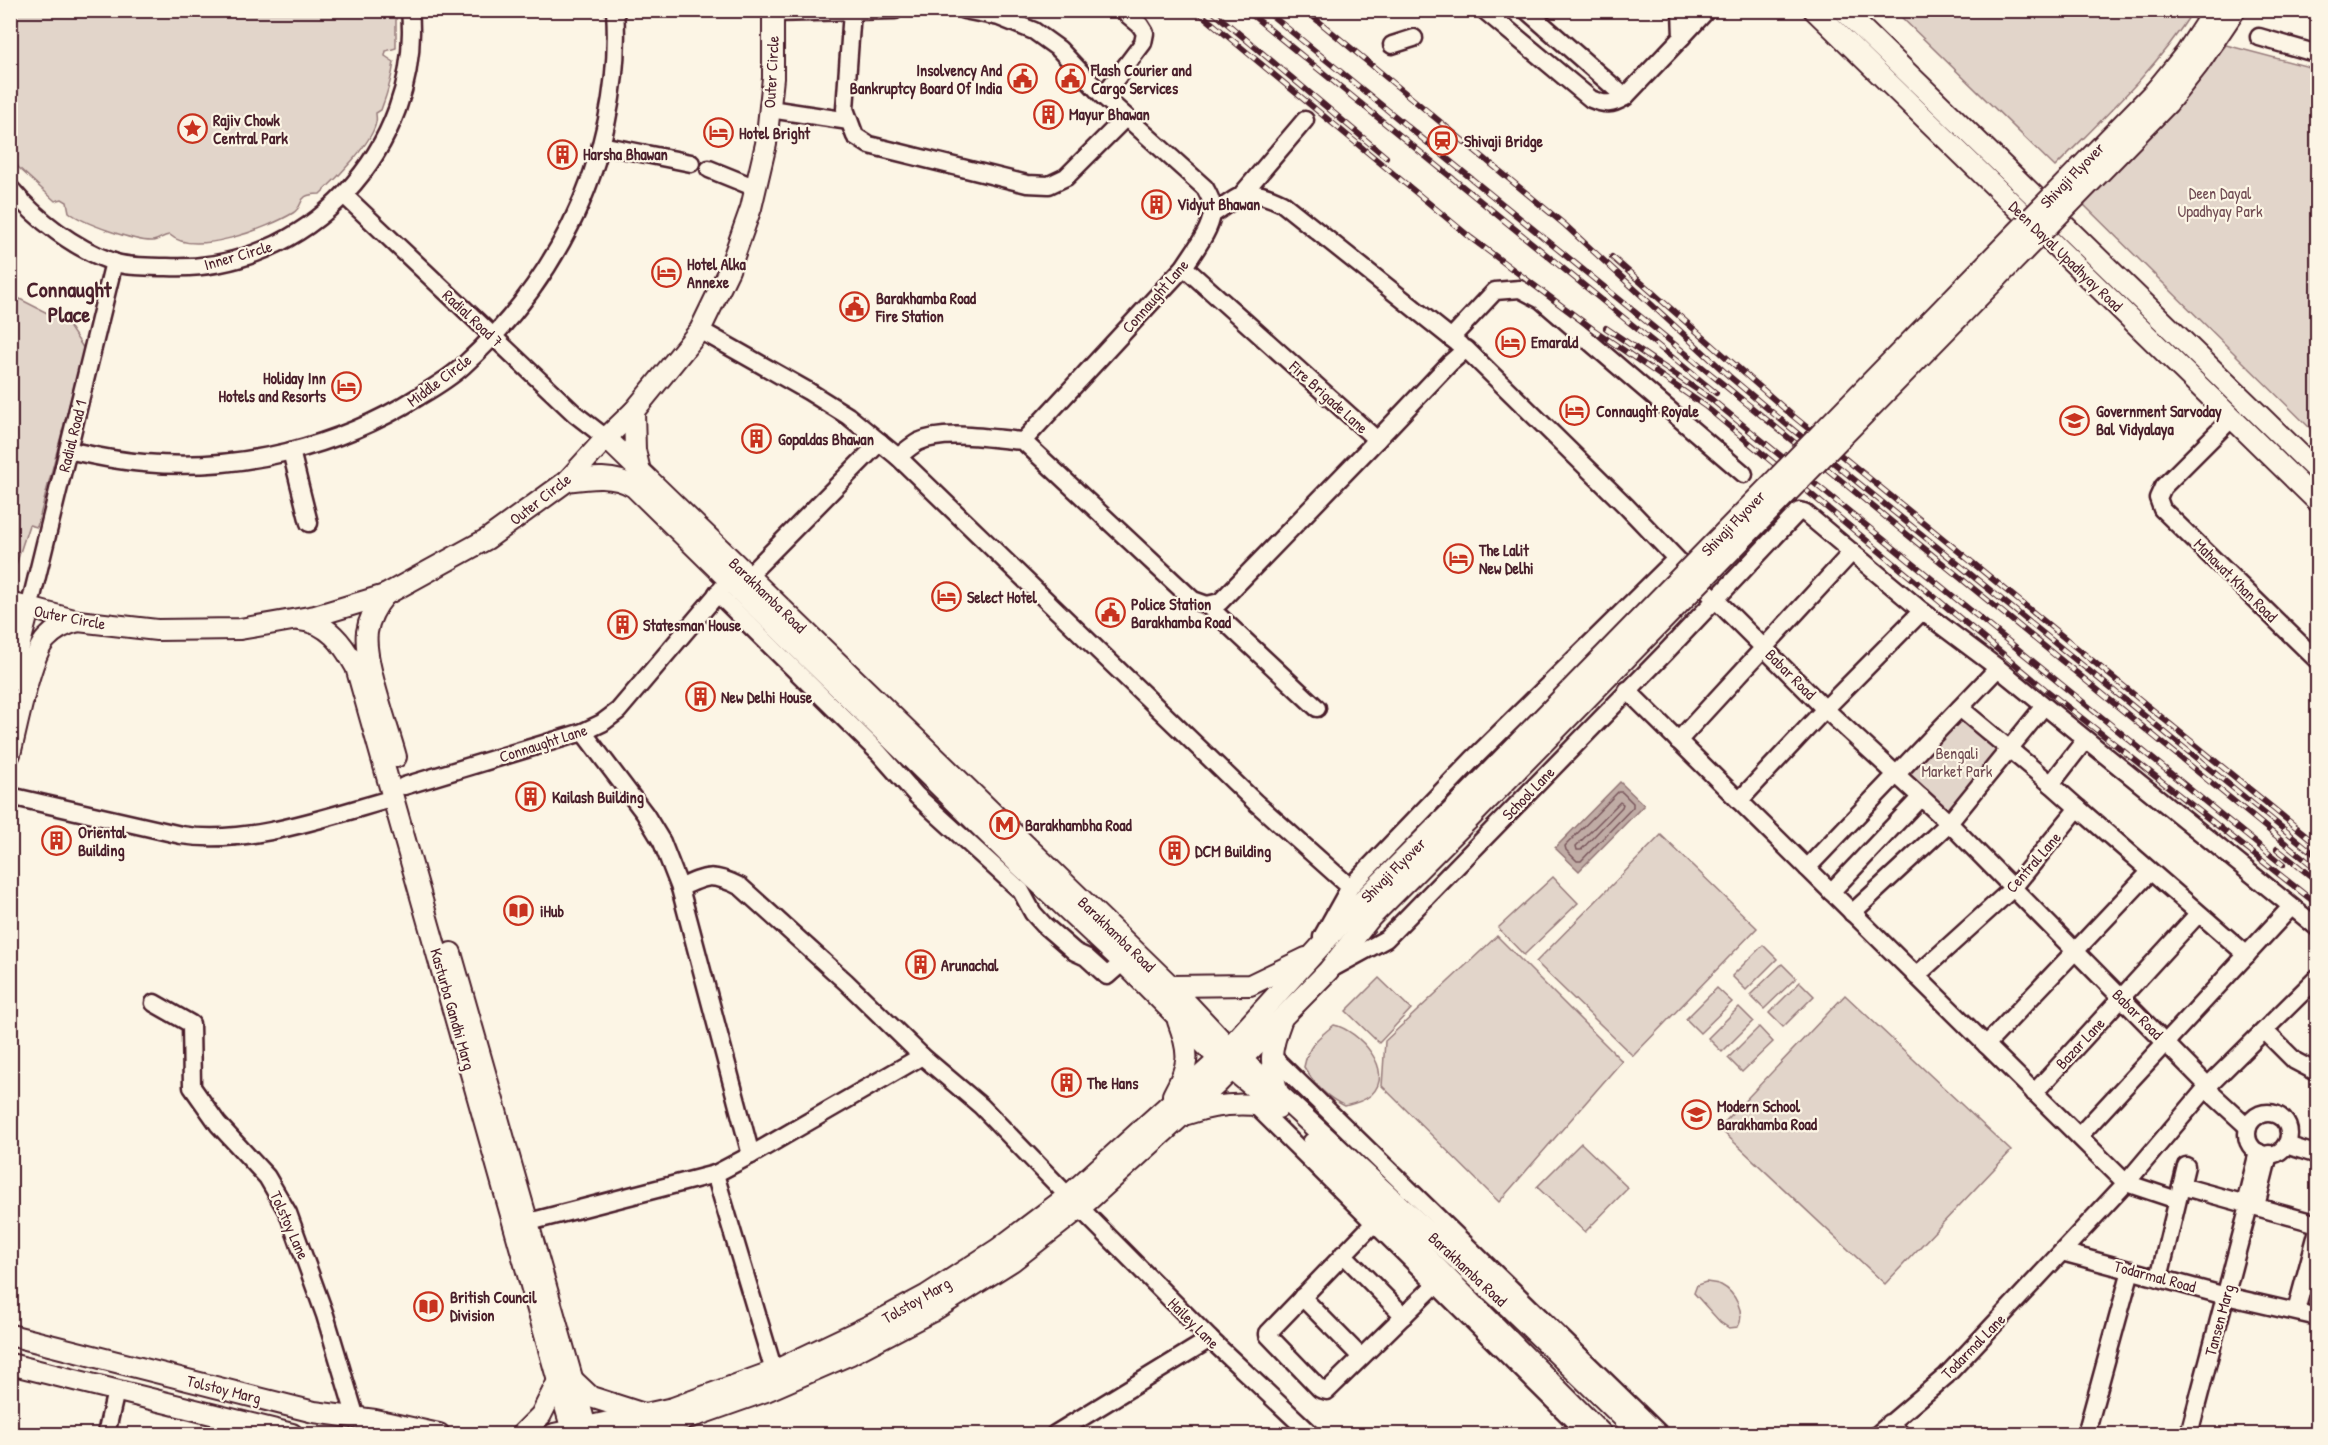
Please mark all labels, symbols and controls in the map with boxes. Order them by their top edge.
street label: Outer Circle [758,35,784,109]
place label: Insolvency And Bankruptcy Board Of India [850,59,1003,100]
place label: Flash Courier and Cargo Services [1090,59,1192,100]
public building icon: Insolvency And Bankruptcy Board Of India [1007,63,1039,95]
public building icon: Flash Courier and Cargo Services [1054,63,1086,95]
building icon: Mayur Bhawan [1032,98,1064,130]
place label: Mayur Bhawan [1069,103,1150,126]
place label: Rajiv Chowk Central Park [213,109,288,149]
place icon: Rajiv Chowk Central Park [176,113,208,145]
hotel icon: Hotel Bright [702,117,734,149]
place label: Hotel Bright [739,122,810,145]
station icon: Shivaji Bridge [1427,125,1459,157]
place label: Shivaji Bridge [1464,130,1544,153]
street label: Shivaji Flyover [2035,137,2109,213]
building icon: Harsha Bhawan [546,138,578,170]
place label: Harsha Bhawan [583,143,668,165]
park label: Deen Dayal Upadhyay Park [2177,182,2263,222]
building icon: Vidyut Bhawan [1140,188,1172,220]
place label: Vidyut Bhawan [1177,193,1260,216]
street label: Deen Dayal Upadhyay Road [2004,196,2128,316]
street label: Inner Circle [201,235,275,275]
place label: Hotel Alka Annexe [687,253,746,293]
street label: Connaught Lane [1117,254,1194,338]
hotel icon: Hotel Alka Annexe [650,257,682,289]
district label: Connaught Place [27,274,113,329]
street label: Radial Road 7 [438,284,508,352]
place label: Barakhamba Road Fire Station [875,287,977,327]
public building icon: Barakhamba Road Fire Station [839,291,871,323]
hotel icon: Emarald [1494,326,1526,358]
place label: Emarald [1531,331,1579,353]
street label: Middle Circle [402,348,476,411]
street label: Fire Brigade Lane [1284,355,1374,439]
place label: Holiday Inn Hotels and Resorts [219,367,327,407]
hotel icon: Holiday Inn Hotels and Resorts [331,371,363,403]
hotel icon: Connaught Royale [1559,395,1591,427]
street label: Radial Road 1 [52,398,92,474]
place label: Connaught Royale [1596,400,1699,423]
place label: Government Sarvoday Bal Vidyalaya [2096,400,2222,441]
school or university icon: Government Sarvoday Bal Vidyalaya [2059,404,2091,436]
building icon: Gopaldas Bhawan [741,423,773,455]
place label: Gopaldas Bhawan [778,428,874,451]
street label: Outer Circle [505,468,576,530]
street label: Shivaji Flyover [1696,485,1770,561]
street label: Mahawat Khan Road [2189,533,2283,627]
place label: The Lalit New Delhi [1478,539,1534,579]
hotel icon: The Lalit New Delhi [1442,543,1474,575]
street label: Barakhamba Road [724,552,812,638]
hotel icon: Select Hotel [930,581,962,613]
place label: Select Hotel [967,586,1038,608]
place label: Police Station Barakhamba Road [1131,593,1232,633]
public building icon: Police Station Barakhamba Road [1094,597,1126,629]
street label: Outer Circle [32,599,108,635]
building icon: Statesman House [606,609,638,641]
place label: Statesman House [643,614,742,636]
street label: Babar Road [1761,644,1821,704]
building icon: New Delhi House [684,681,716,713]
place label: New Delhi House [721,686,813,708]
street label: Connaught Lane [496,718,590,768]
park label: Bengali Market Park [1922,742,1993,782]
street label: School Lane [1497,761,1560,825]
building icon: Kailash Building [515,781,547,813]
place label: Kailash Building [552,786,644,809]
metro station icon: Barakhambha Road [988,809,1020,841]
place label: Barakhambha Road [1025,814,1133,836]
place label: Oriental Building [78,821,127,862]
building icon: Oriental Building [41,825,73,857]
street label: Central Lane [2000,826,2066,897]
street label: Shivaji Flyover [1356,833,1430,907]
building icon: DCM Building [1158,835,1190,867]
place label: DCM Building [1195,840,1271,863]
street label: Barakhamba Road [1073,891,1161,977]
library icon: iHub [503,895,535,927]
place label: iHub [540,900,564,922]
street label: Kasturba Gandhi Marg [425,945,481,1073]
building icon: Arunachal [904,949,936,981]
place label: Arunachal [941,954,999,976]
street label: Babar Road [2108,984,2168,1044]
street label: Bazar Lane [2050,1012,2110,1074]
building icon: The Hans [1050,1067,1082,1099]
place label: The Hans [1086,1072,1139,1094]
place label: Modern School Barakhamba Road [1717,1095,1818,1135]
school or university icon: Modern School Barakhamba Road [1680,1099,1712,1131]
street label: Tolstoy Lane [265,1187,315,1263]
street label: Barakhamba Road [1424,1227,1512,1311]
street label: Todarmal Road [2112,1255,2198,1297]
street label: Tolstoy Marg [878,1272,954,1328]
street label: Tansen Marg [2199,1282,2239,1358]
place label: British Council Division [450,1286,537,1326]
library icon: British Council Division [413,1290,445,1322]
street label: Hailey Lane [1164,1293,1225,1354]
street label: Todarmal Lane [1936,1308,2010,1384]
street label: Tolstoy Marg [185,1369,263,1409]

